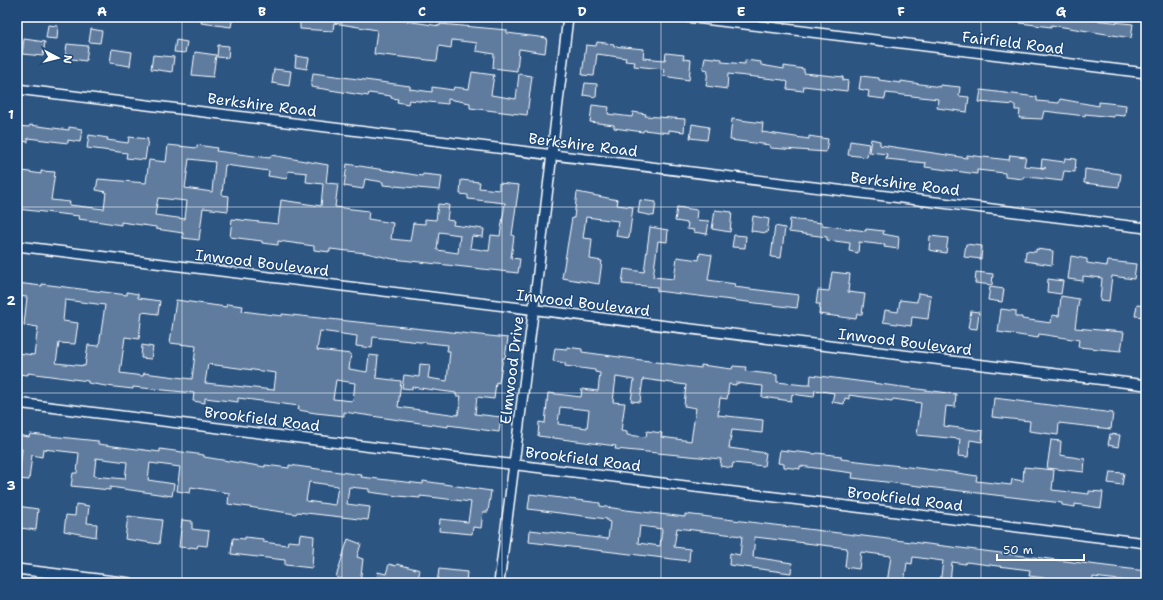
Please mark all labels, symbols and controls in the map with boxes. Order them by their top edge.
text: A [97,3,107,20]
text: B [258,3,266,20]
text: C [418,3,426,20]
text: D [577,3,587,20]
text: E [737,3,746,20]
text: F [897,3,905,20]
text: G [1056,3,1067,20]
street label: Fairfield Road [961,27,1066,59]
north arrow [38,38,78,78]
text: N [59,54,75,65]
street label: Berkshire Road [206,88,318,122]
text: 1 [8,106,14,123]
street label: Berkshire Road [527,128,639,162]
street label: Berkshire Road [849,167,961,201]
street label: Inwood Boulevard [194,245,331,281]
street label: Inwood Boulevard [515,285,652,321]
text: 2 [6,292,16,309]
street label: Elmwood Drive [495,315,529,425]
street label: Inwood Boulevard [837,324,974,360]
street label: Brookfield Road [203,402,321,436]
street label: Brookfield Road [524,442,642,476]
text: 3 [6,477,16,494]
street label: Brookfield Road [846,482,964,516]
scale bar [997,536,1084,562]
text: 50 m [1003,542,1033,558]

